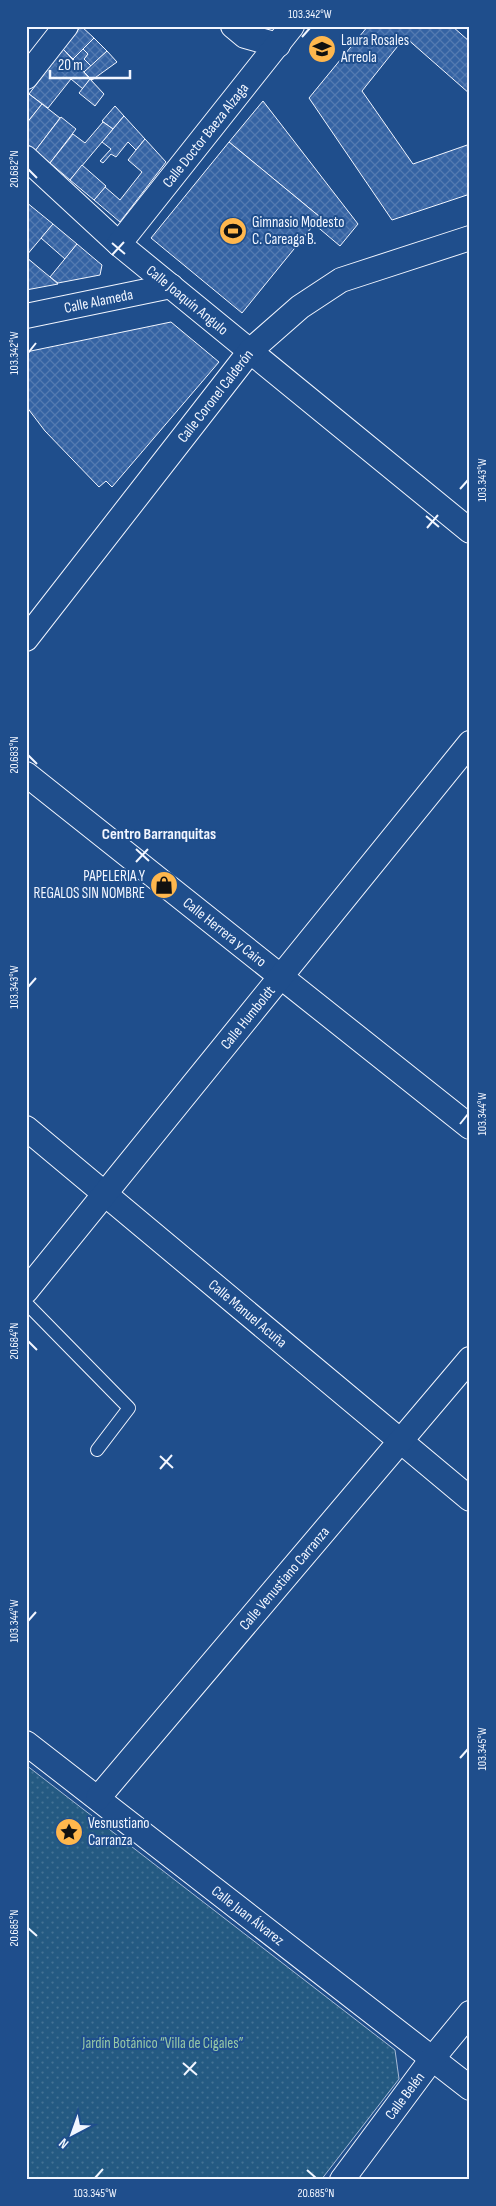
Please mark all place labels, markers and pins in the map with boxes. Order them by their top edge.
place label: Laura Rosales Arreola [340,31,409,67]
school or university icon: Laura Rosales Arreola [307,34,337,64]
place label: Gimnasio Modesto C. Careaga B. [252,213,344,249]
sports icon: Gimnasio Modesto C. Careaga B. [218,216,248,246]
place label: PAPELERIA Y REGALOS SIN NOMBRE [34,867,146,903]
shop icon: PAPELERIA Y REGALOS SIN NOMBRE [149,870,179,900]
place label: Vesnustiano Carranza [88,1814,150,1850]
place icon: Vesnustiano Carranza [54,1817,84,1847]

